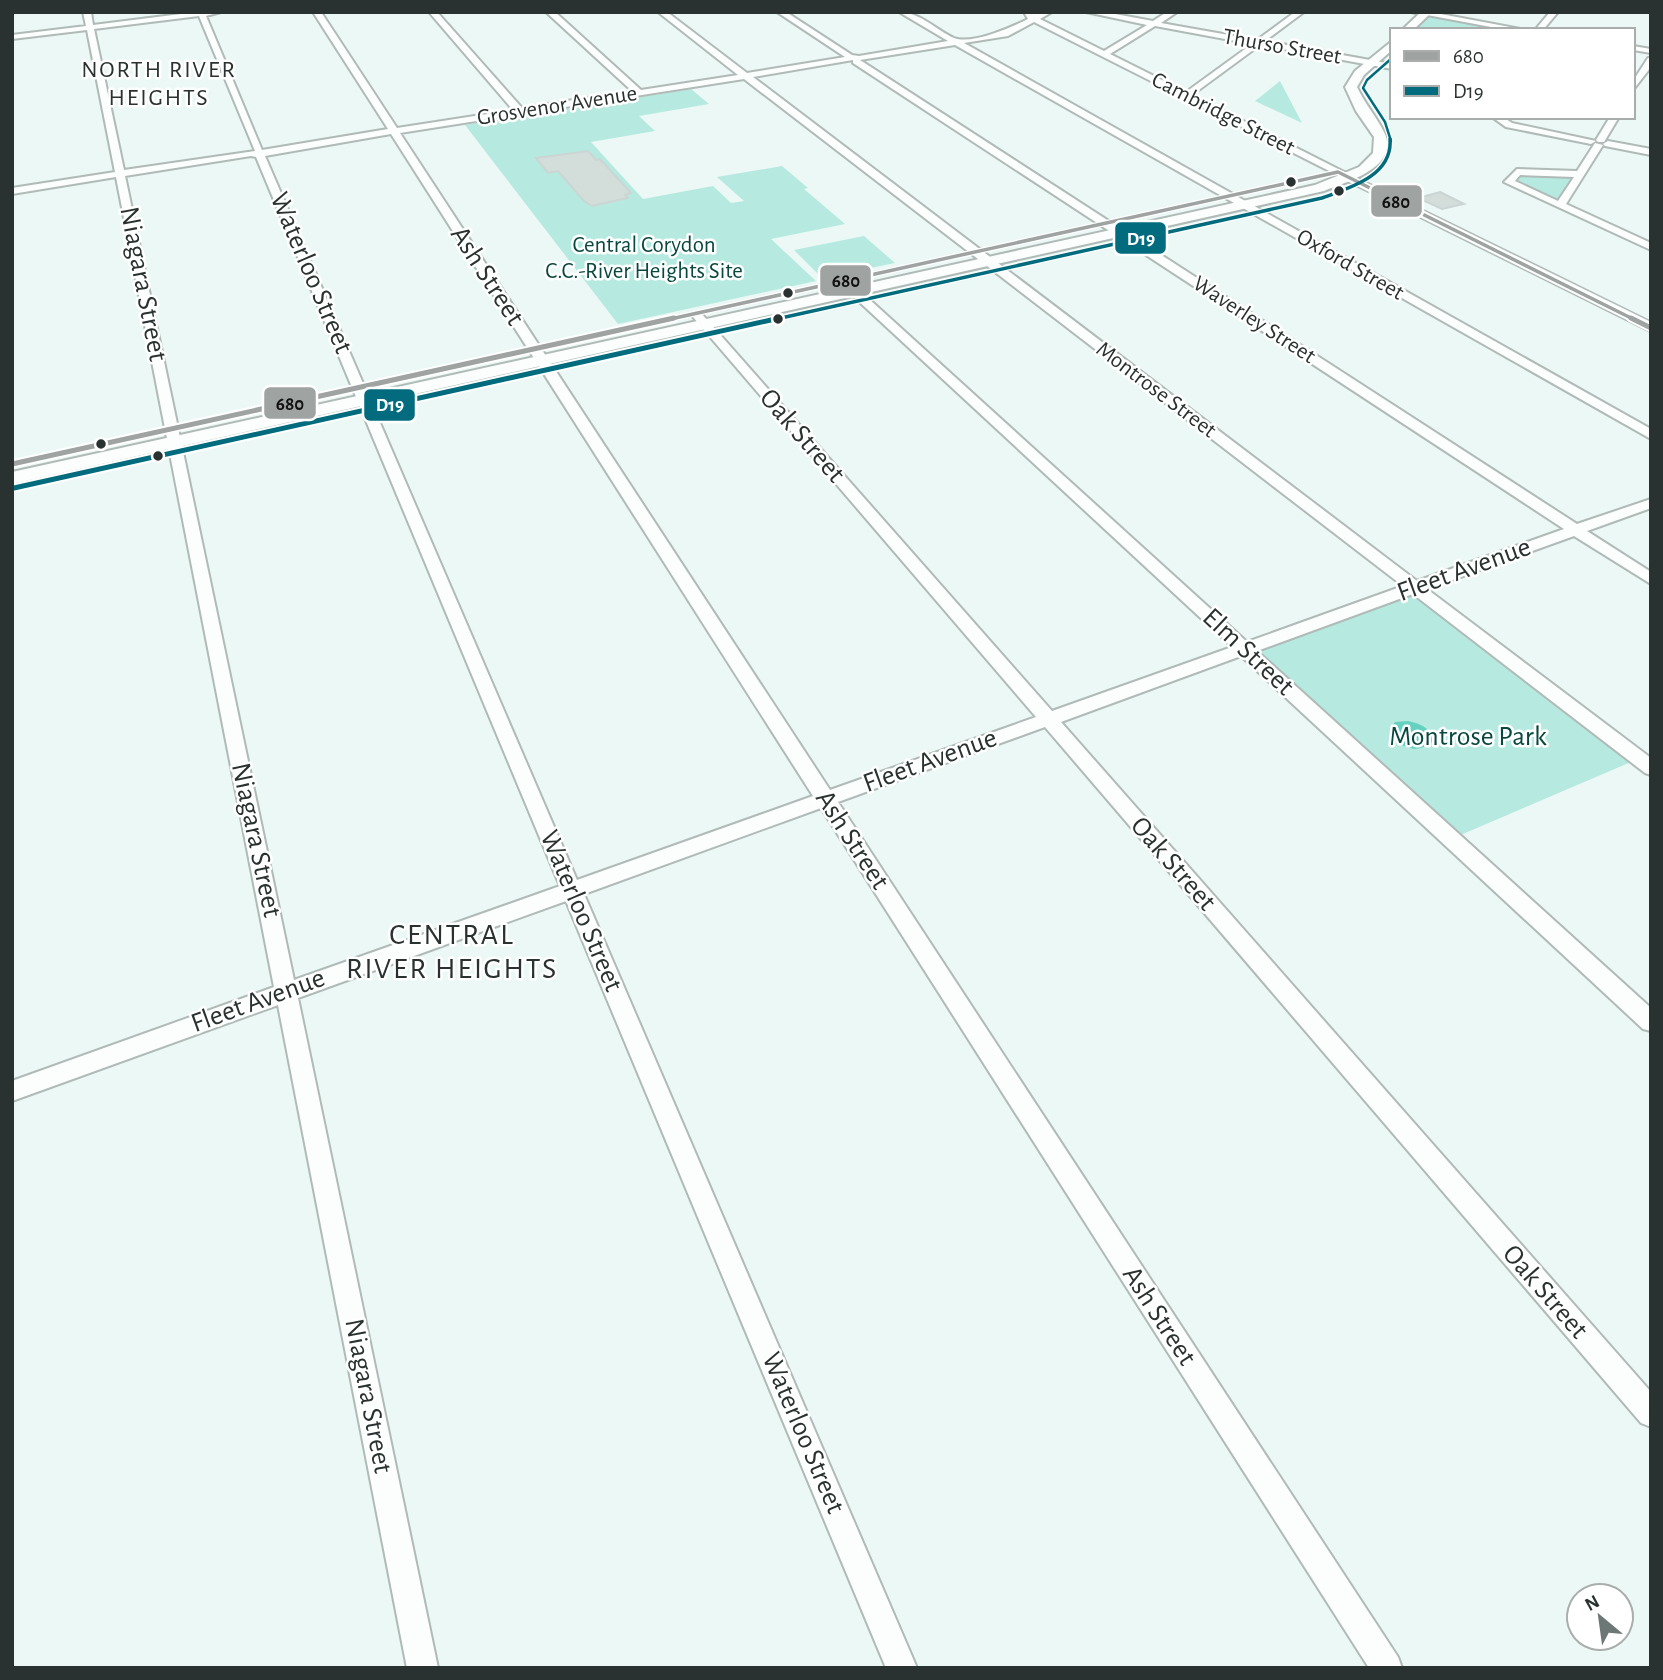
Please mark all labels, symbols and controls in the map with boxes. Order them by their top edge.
street label: Thurso Street [1221,25,1344,69]
legend [1390,28,1635,119]
text: 680 [1453,46,1484,67]
district label: NORTH RIVER HEIGHTS [81,58,237,110]
street label: Cambridge Street [1148,68,1299,160]
text: D19 [1453,81,1484,102]
street label: Grosvenor Avenue [475,82,639,130]
unlabelled marker [1284,175,1298,189]
unlabelled marker [1332,184,1346,198]
line badge: 680 [1370,184,1423,218]
street label: Waterloo Street [265,188,357,358]
text: 680 [1382,193,1410,212]
street label: Niagara Street [114,204,172,364]
line badge: D19 [1114,221,1167,255]
street label: Ash Street [445,222,529,330]
street label: Oxford Street [1293,225,1408,305]
text: D19 [1127,230,1155,249]
park label: Central Corydon C.C.-River Heights Site [545,234,743,283]
line badge: 680 [819,264,872,297]
text: 680 [832,272,860,291]
street label: Waverley Street [1189,272,1320,368]
unlabelled marker [781,286,795,300]
unlabelled marker [771,312,785,326]
street label: Montrose Street [1092,338,1221,443]
street label: Oak Street [754,384,850,488]
line badge: 680 [263,386,317,420]
line badge: D19 [363,388,416,422]
text: 680 [276,395,304,414]
text: D19 [376,396,404,415]
unlabelled marker [94,437,108,451]
unlabelled marker [151,449,165,463]
street label: Fleet Avenue [1393,533,1535,607]
street label: Elm Street [1197,603,1299,701]
park label: Montrose Park [1389,723,1547,751]
street label: Fleet Avenue [859,724,1001,798]
street label: Niagara Street [226,760,286,920]
street label: Ash Street [810,786,894,894]
street label: Oak Street [1125,812,1221,916]
street label: Waterloo Street [535,826,627,996]
district label: CENTRAL RIVER HEIGHTS [346,920,558,984]
street label: Fleet Avenue [187,964,329,1038]
street label: Oak Street [1497,1240,1593,1344]
street label: Ash Street [1117,1262,1201,1370]
street label: Niagara Street [339,1316,397,1476]
street label: Waterloo Street [757,1348,849,1518]
north arrow [1565,1582,1635,1652]
text: N [1582,1592,1603,1615]

